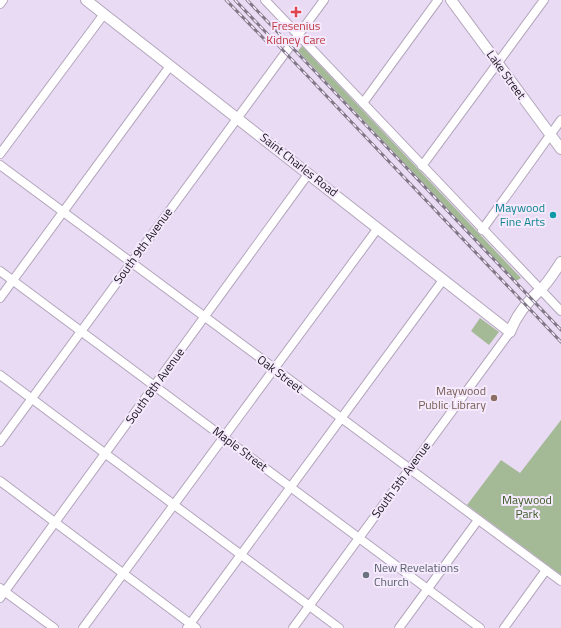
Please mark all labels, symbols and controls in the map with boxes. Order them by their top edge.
marker: Fresenius Kidney Care [290,6,302,18]
place label: Fresenius Kidney Care [266,16,326,49]
street label: Lake Street [482,46,531,104]
street label: Saint Charles Road [256,128,342,201]
place label: Maywood Fine Arts [495,198,545,231]
street label: South 9th Avenue [108,204,177,288]
marker: Maywood Fine Arts [548,210,558,220]
street label: South 8th Avenue [120,344,189,428]
street label: Oak Street [253,350,308,398]
place label: Maywood Public Library [418,381,486,414]
marker: Maywood Public Library [489,393,499,403]
street label: Maple Street [209,422,273,476]
street label: South 5th Avenue [366,438,435,522]
park label: Maywood Park [502,490,552,523]
place label: New Revelations Church [374,558,459,591]
marker: New Revelations Church [361,570,371,580]

